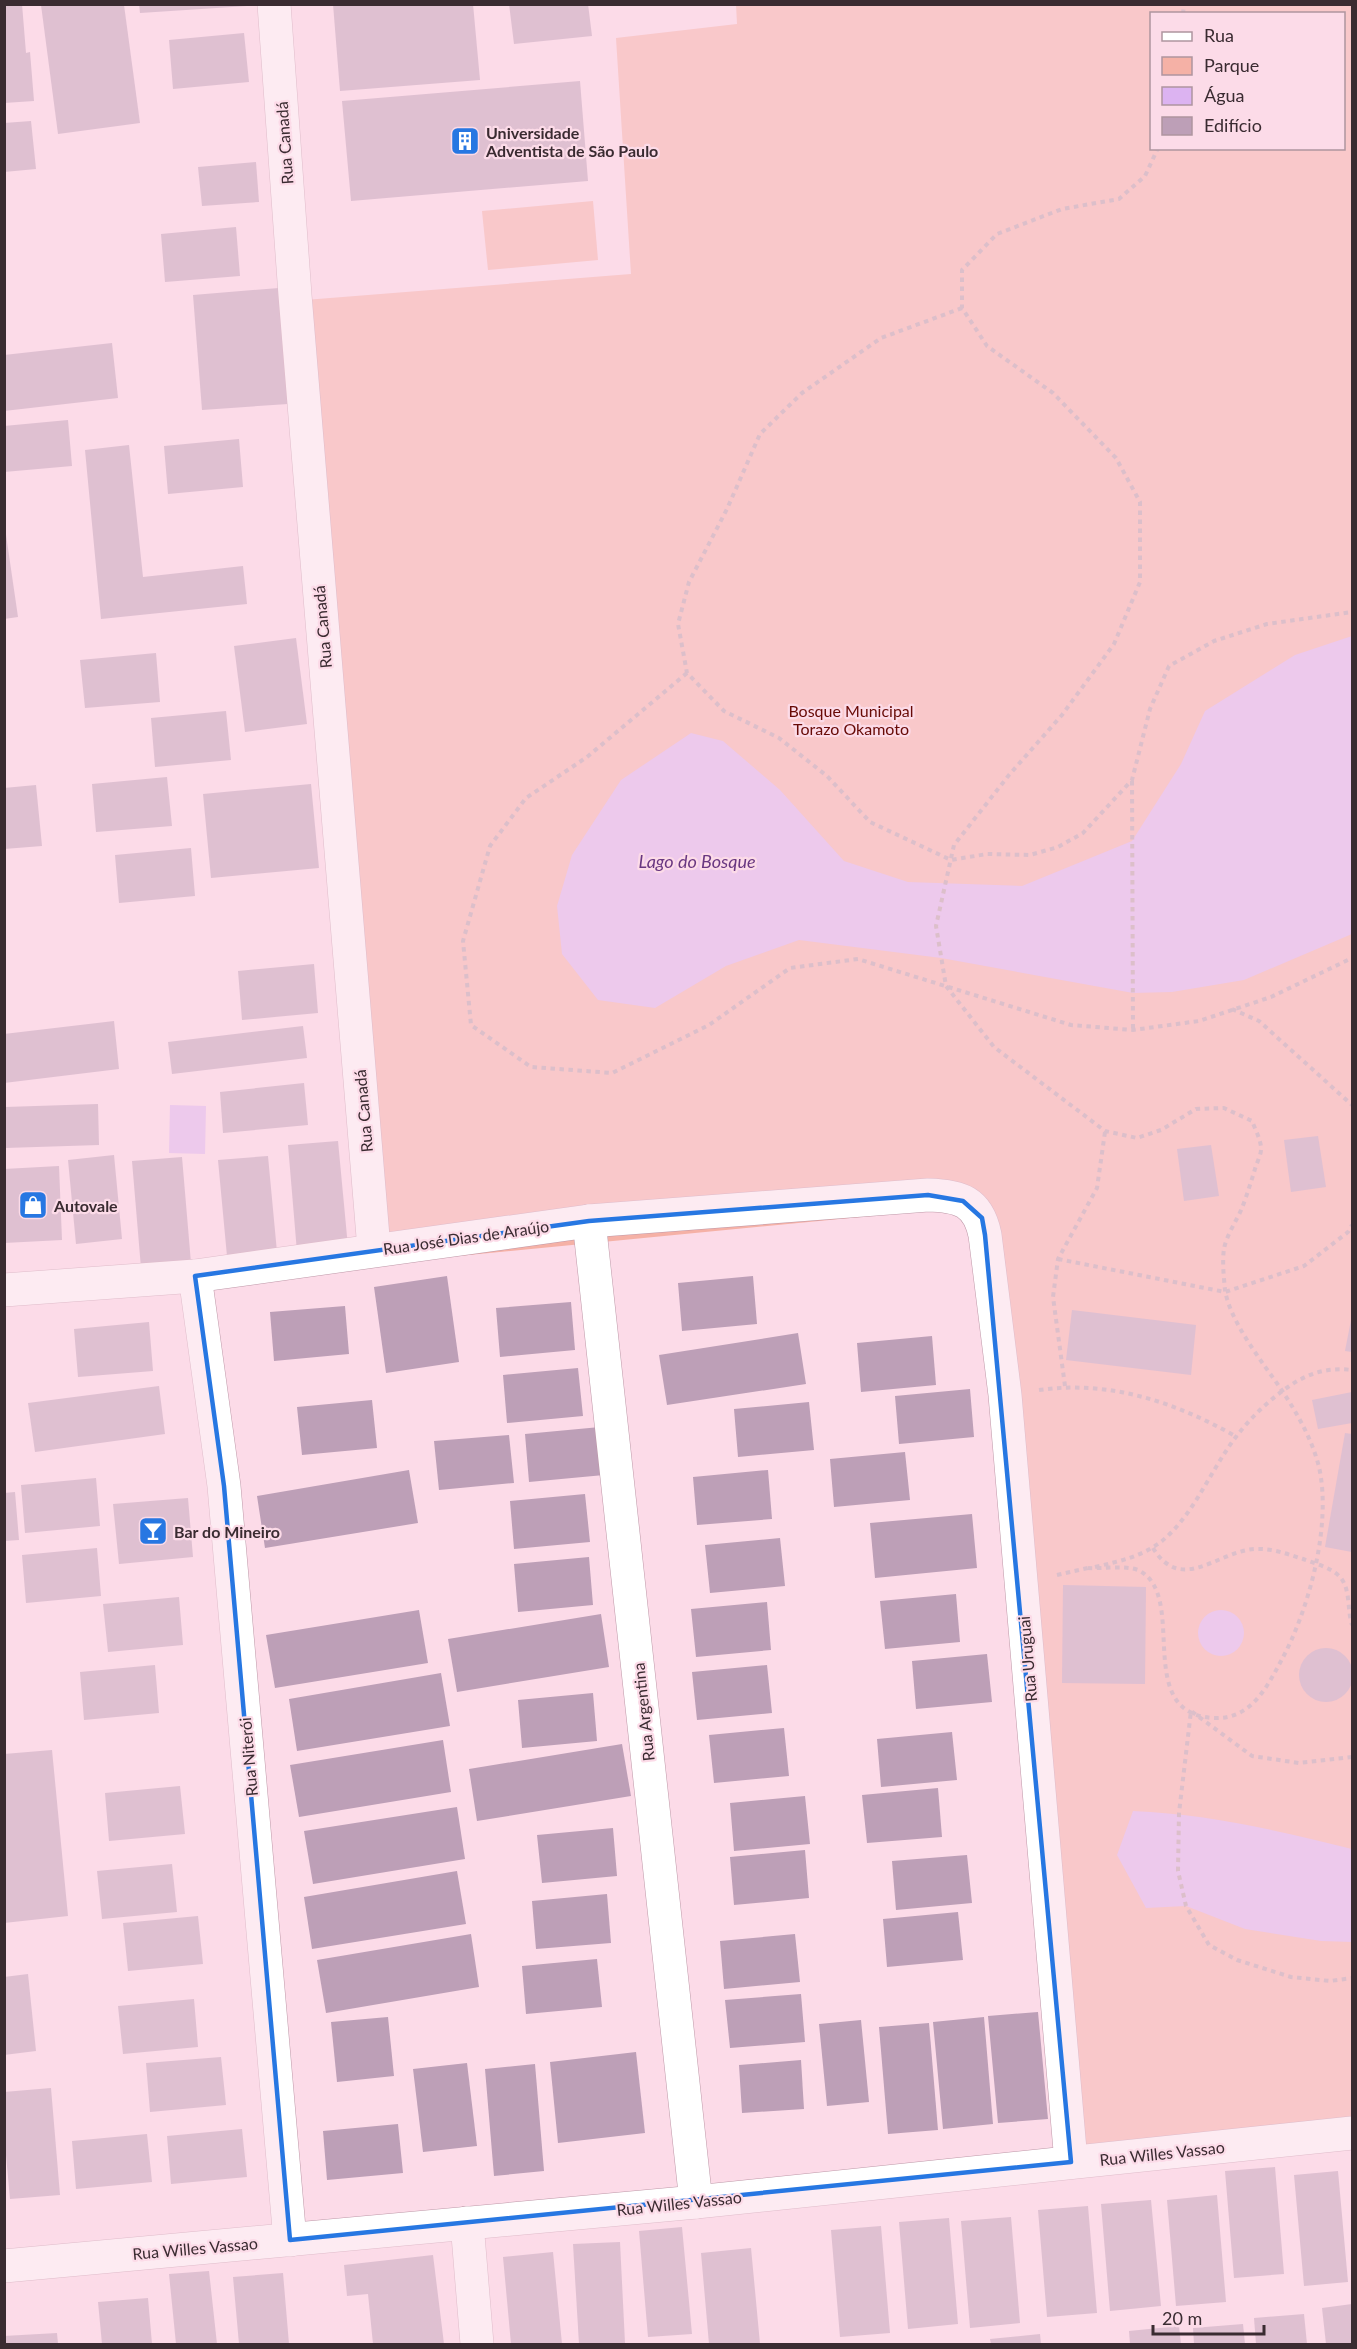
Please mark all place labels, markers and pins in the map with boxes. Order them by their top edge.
place label: Universidade Adventista de São Paulo [485,123,658,160]
building icon: Universidade Adventista de São Paulo [449,125,481,157]
shop icon: Autovale [17,1189,49,1221]
place label: Autovale [53,1196,118,1215]
bar icon: Bar do Mineiro [137,1515,169,1547]
place label: Bar do Mineiro [174,1522,280,1541]

